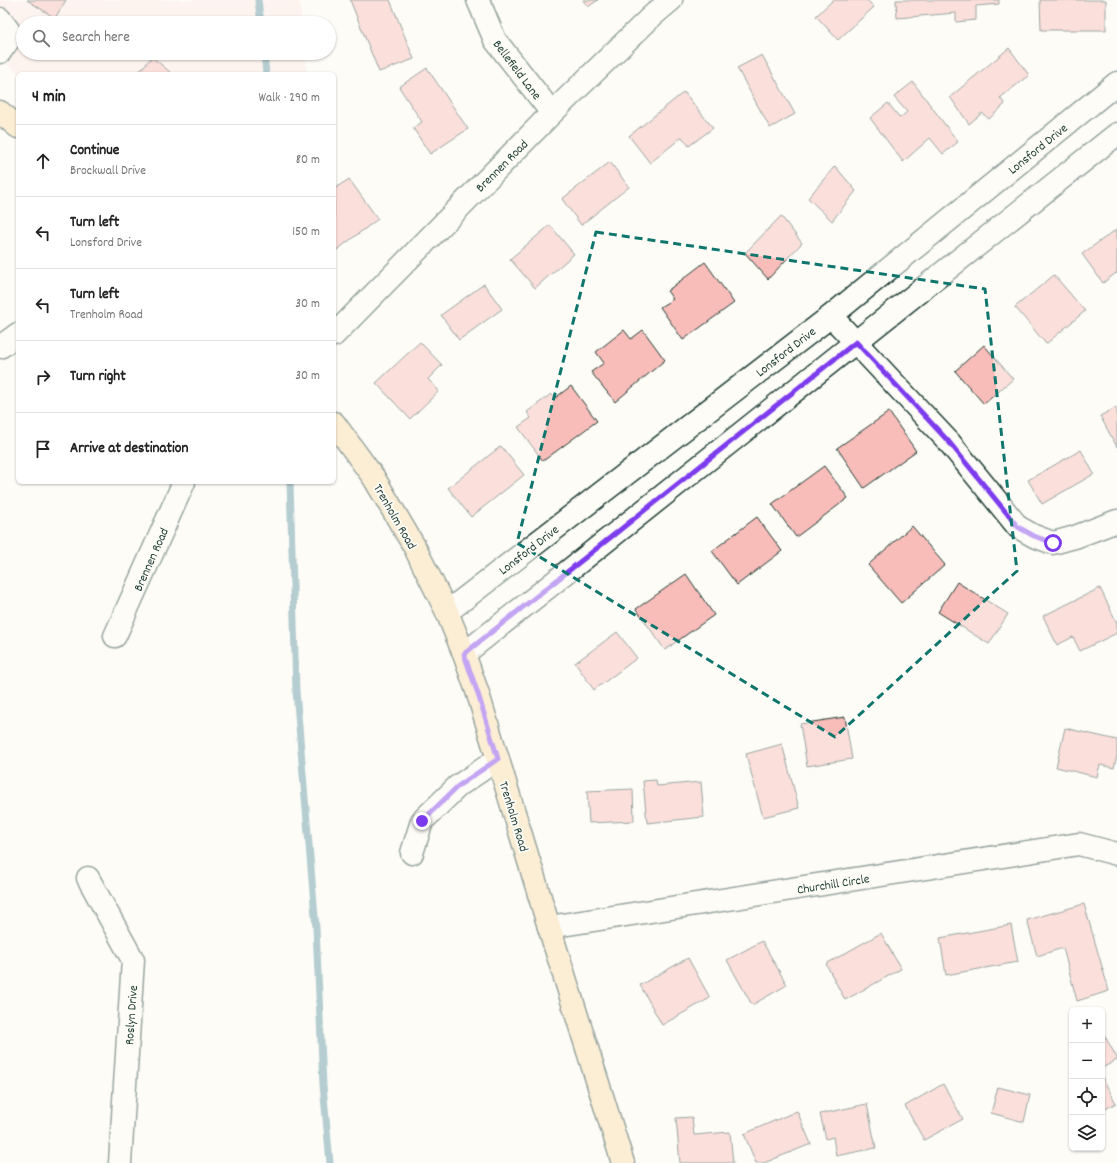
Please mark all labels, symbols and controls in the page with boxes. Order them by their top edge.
search box [16,16,336,60]
icon: search [30,27,52,49]
text: Search here [62,27,130,49]
street label: Bellefield Lane [487,37,545,105]
text: 4 min [32,86,66,110]
text: Walk · 290 m [258,89,320,108]
street label: Lonsford Drive [1005,120,1073,180]
street label: Brennen Road [472,136,533,197]
text: Continue [70,140,119,162]
icon: ahead [32,150,54,172]
text: 80 m [296,151,320,170]
text: Brockwall Drive [70,162,146,181]
text: Turn left [70,212,119,234]
icon: left [32,222,54,244]
text: 150 m [292,223,320,242]
text: Lonsford Drive [70,234,142,253]
text: Turn left [70,284,119,306]
icon: left [32,294,54,316]
text: 30 m [295,295,320,314]
text: Trenholm Road [70,306,143,325]
street label: Lonsford Drive [752,323,821,383]
icon: right [32,366,54,388]
text: Turn right [70,366,126,388]
text: 30 m [295,367,320,386]
icon: arrive [32,438,54,460]
text: Arrive at destination [70,438,188,460]
street label: Trenholm Road [367,481,420,554]
street label: Lonsford Drive [495,521,564,581]
street label: Brennen Road [130,525,175,595]
route start [1044,534,1062,552]
street label: Trenholm Road [493,779,532,854]
route end [413,812,431,830]
street label: Churchill Circle [796,870,871,901]
street label: Roslyn Drive [121,984,144,1046]
map controls [1069,1007,1105,1151]
button: + [1069,1007,1105,1043]
button: − [1069,1043,1105,1079]
button: locate [1069,1079,1105,1115]
button: layers [1069,1115,1105,1151]

